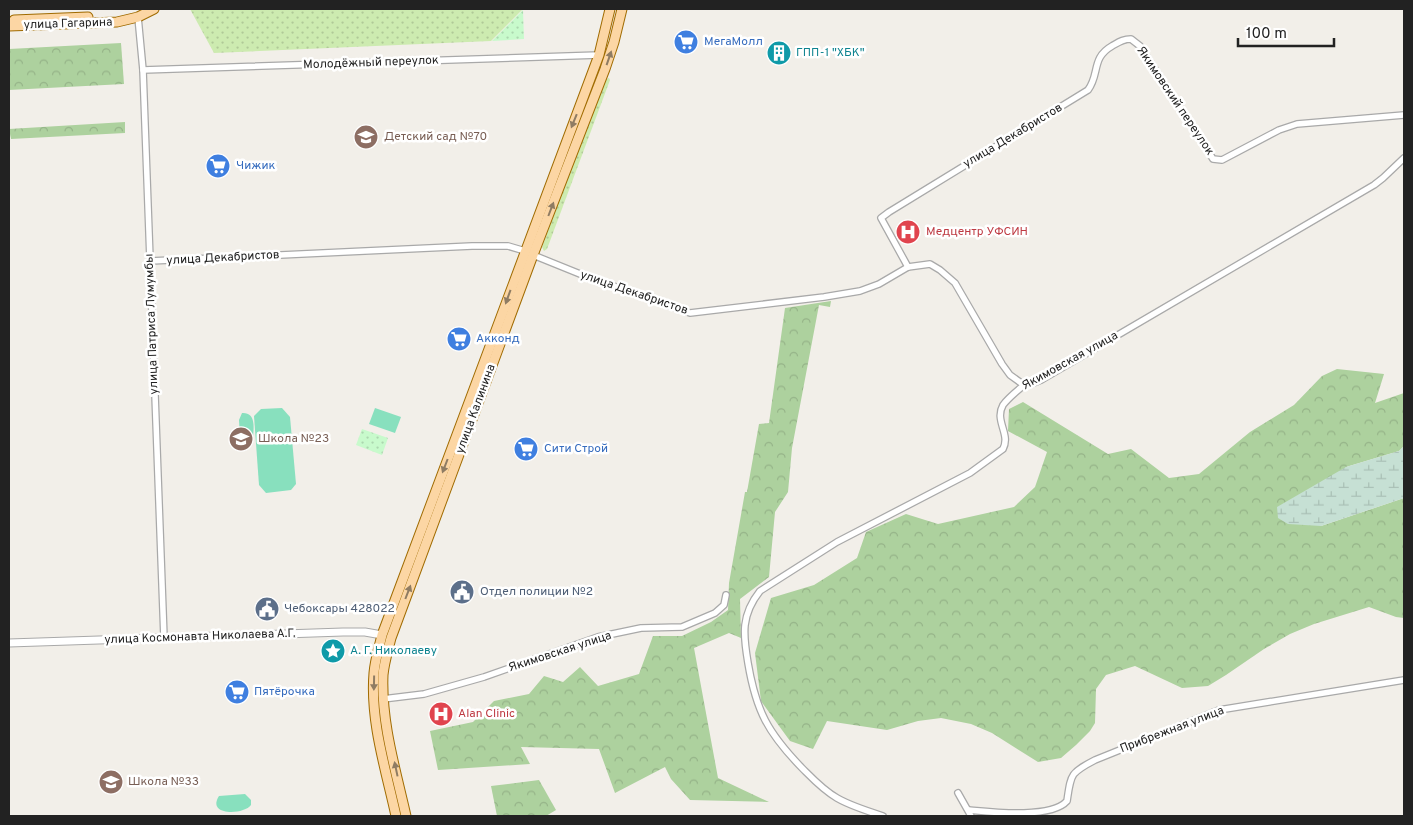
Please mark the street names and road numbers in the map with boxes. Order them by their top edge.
street label: улица Гагарина [23,14,113,34]
street label: Якимовский переулок [1133,43,1218,159]
street label: Молодёжный переулок [303,53,439,73]
street label: улица Декабристов [960,100,1066,172]
street label: улица Декабристов [166,247,280,269]
street label: улица Патриса Лумумбы [142,253,162,395]
street label: улица Декабристов [578,267,690,319]
street label: Якимовская улица [1019,328,1121,394]
street label: улица Калинина [452,362,500,456]
street label: улица Космонавта Николаева А.Г. [104,626,296,648]
street label: Якимовская улица [506,628,614,676]
street label: Прибрежная улица [1118,703,1226,757]

